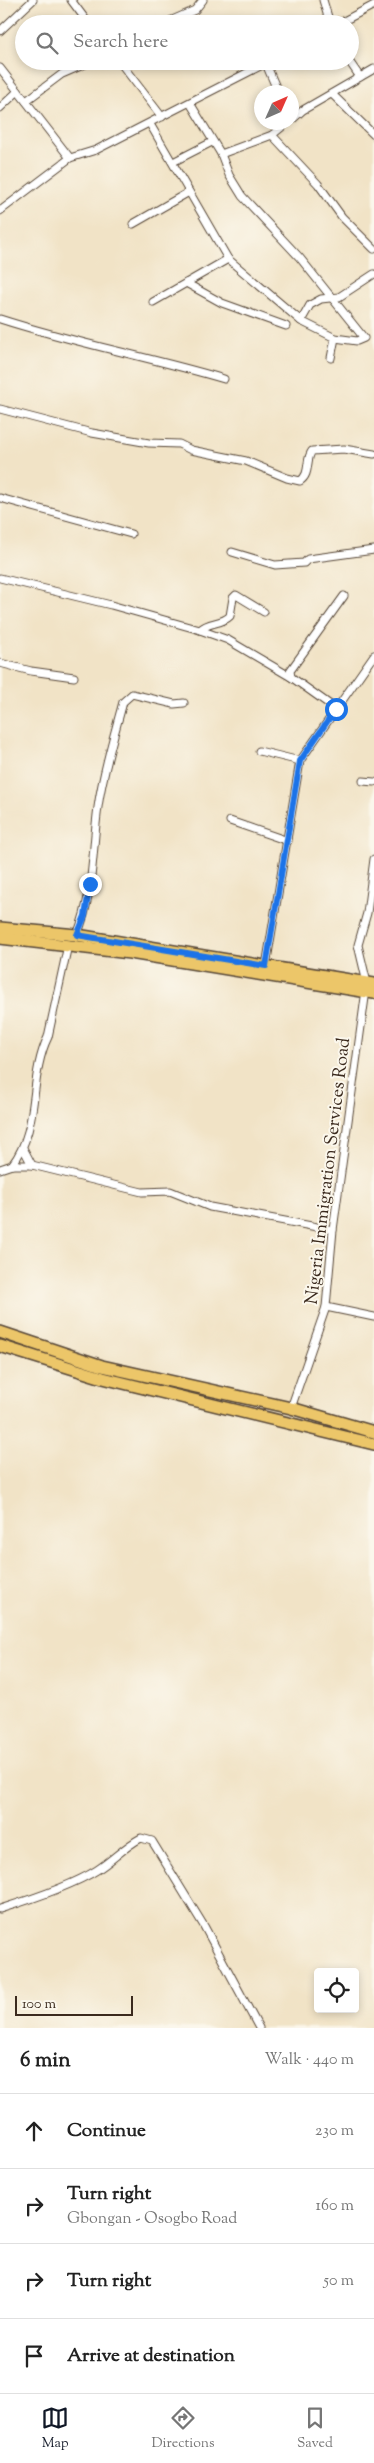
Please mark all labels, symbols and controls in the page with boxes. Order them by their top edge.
search box [15,15,359,70]
icon: search [33,29,61,57]
text: Search here [73,29,168,56]
north arrow [254,85,299,130]
route start [325,698,348,721]
route end [79,873,102,896]
street label: Nigeria Immigration Services Road [300,1036,358,1306]
map controls [314,1968,359,2013]
button: locate [314,1968,359,2013]
scale bar [15,1993,132,2016]
text: 100 m [22,1995,56,2015]
text: 6 min [20,2046,71,2076]
text: Walk · 440 m [265,2049,354,2072]
icon: ahead [20,2117,48,2145]
text: Continue [67,2118,146,2145]
text: 230 m [315,2120,354,2143]
text: Turn right [67,2181,151,2208]
icon: right [20,2192,48,2220]
text: 160 m [316,2195,354,2218]
text: Gbongan - Osogbo Road [67,2208,237,2231]
icon: right [20,2267,48,2295]
text: Turn right [67,2268,151,2295]
text: 50 m [323,2270,354,2293]
icon: arrive [20,2342,48,2370]
text: Arrive at destination [67,2343,235,2370]
tab: Map [41,2404,69,2454]
tab: Directions [151,2404,215,2454]
tab: Saved [297,2404,333,2454]

